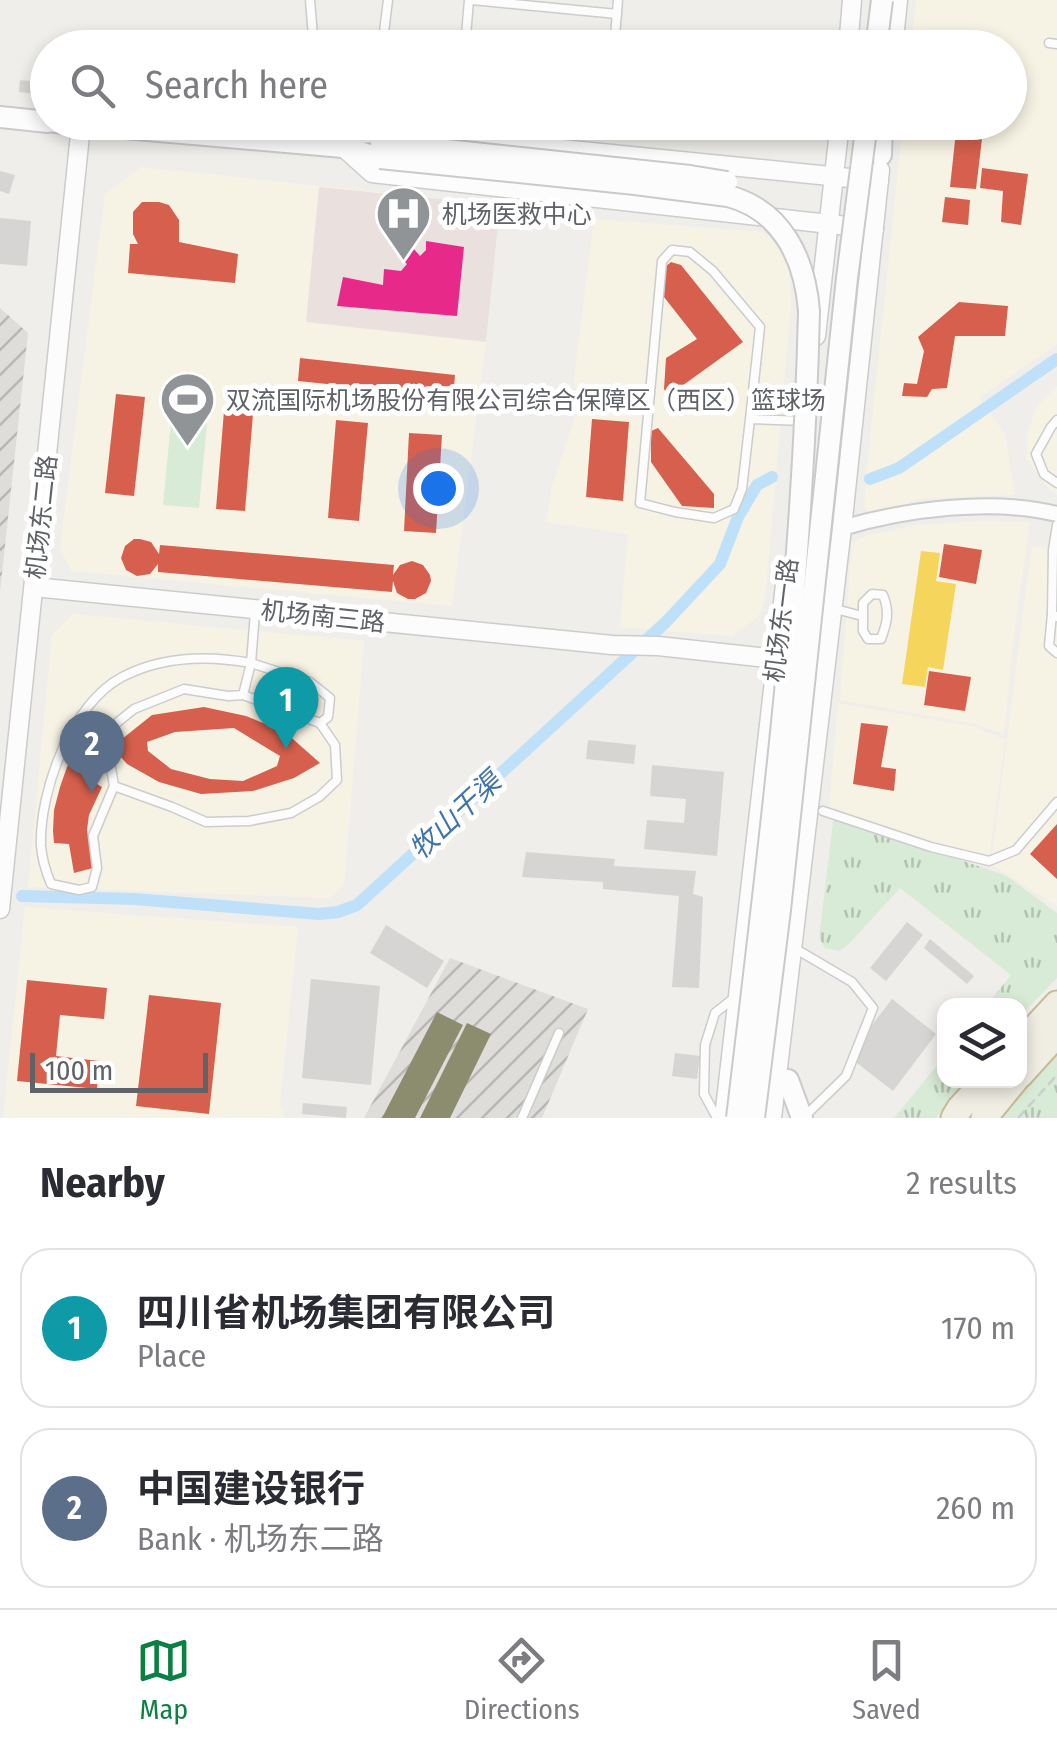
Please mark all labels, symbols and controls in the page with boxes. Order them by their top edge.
search box [30,30,1027,140]
icon: search [65,58,120,113]
text: Search here [145,62,328,108]
hospital icon: 机场医救中心 [373,184,433,263]
place label: 机场医救中心 [442,200,592,230]
sports icon: 双流国际机场股份有限公司综合保障区（西区）篮球场 [157,370,217,449]
place label: 双流国际机场股份有限公司综合保障区（西区）篮球场 [226,386,826,416]
street label: 机场东二路 [21,453,63,581]
your location [413,463,464,514]
street label: 机场东一路 [759,556,804,684]
street label: 机场南三路 [259,596,387,638]
pin: 1 [254,666,318,749]
pin: 2 [59,710,124,793]
water label: 牧山干渠 [403,762,510,866]
map controls [937,998,1027,1088]
button: layers [937,998,1027,1088]
scale bar [30,1048,208,1092]
text: 100 m [45,1054,113,1087]
text: Nearby [40,1158,165,1208]
text: 2 results [906,1164,1017,1202]
text: 四川省机场集团有限公司 [137,1290,555,1336]
text: 1 [68,1309,81,1347]
text: 170 m [941,1309,1015,1347]
text: Place [137,1337,206,1375]
text: 中国建设银行 [137,1466,365,1512]
text: 2 [67,1489,82,1527]
text: 260 m [936,1489,1015,1527]
text: Bank · 机场东二路 [137,1520,384,1558]
tab: Map [136,1633,191,1726]
tab: Directions [464,1633,580,1726]
tab: Saved [852,1633,921,1726]

